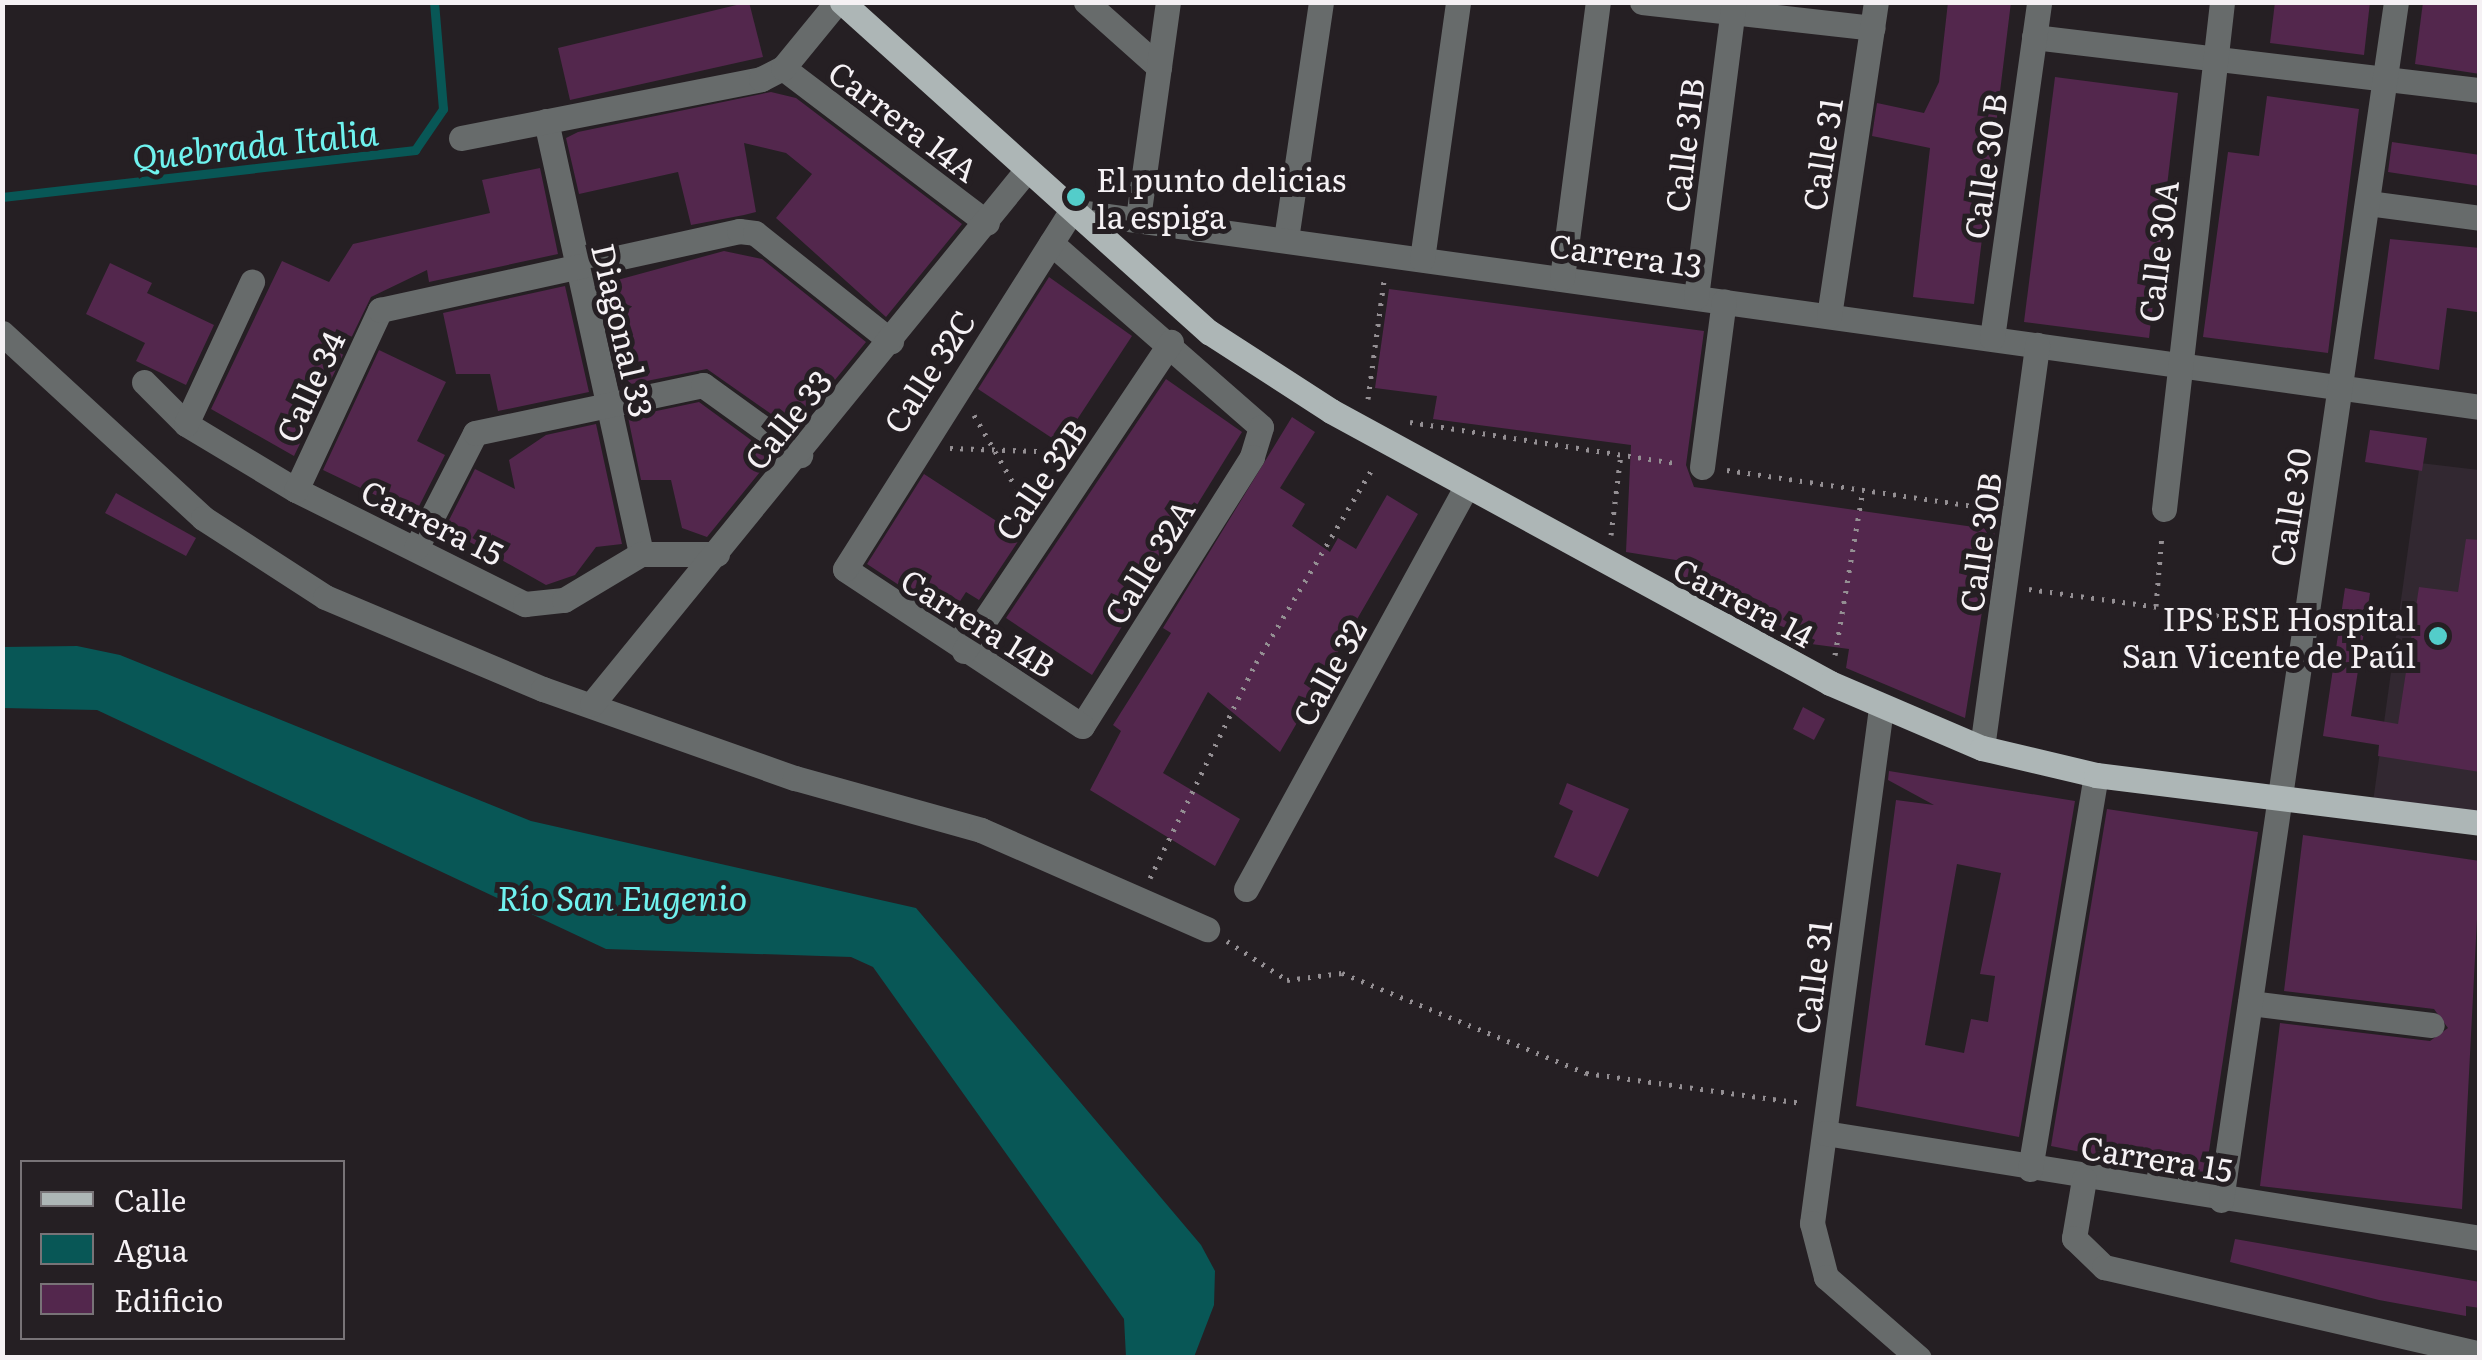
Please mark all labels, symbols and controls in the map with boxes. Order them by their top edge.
street label: Carrera 14A [822,51,986,189]
street label: Calle 31B [1656,76,1710,214]
street label: Calle 30 B [1955,91,2013,241]
street label: Calle 31 [1793,95,1849,213]
water label: Quebrada Italia [130,109,380,177]
place label: El punto delicias la espiga [1096,160,1346,235]
street label: Calle 30A [2129,178,2185,324]
marker: El punto delicias la espiga [1065,186,1087,208]
street label: Carrera 13 [1547,224,1705,284]
street label: Diagonal 33 [585,239,663,421]
street label: Calle 32C [874,303,982,439]
street label: Calle 34 [267,324,351,448]
street label: Calle 33 [735,361,839,477]
street label: Calle 32B [986,411,1094,547]
street label: Calle 30 [2261,445,2317,569]
street label: Carrera 15 [356,470,510,572]
street label: Calle 30B [1950,470,2008,614]
street label: Calle 32A [1095,492,1201,630]
street label: Carrera 14 [1667,548,1821,654]
street label: Carrera 14B [895,559,1063,685]
place label: IPS ESE Hospital San Vicente de Paúl [2122,599,2416,674]
street label: Calle 32 [1283,612,1373,732]
marker: IPS ESE Hospital San Vicente de Paúl [2425,623,2451,649]
water label: Río San Eugenio [497,875,747,917]
street label: Calle 31 [1786,918,1838,1036]
street label: Carrera 15 [2078,1126,2236,1188]
legend [20,1160,345,1340]
text: Calle [114,1177,186,1221]
text: Agua [114,1227,188,1271]
text: Edificio [114,1277,223,1321]

